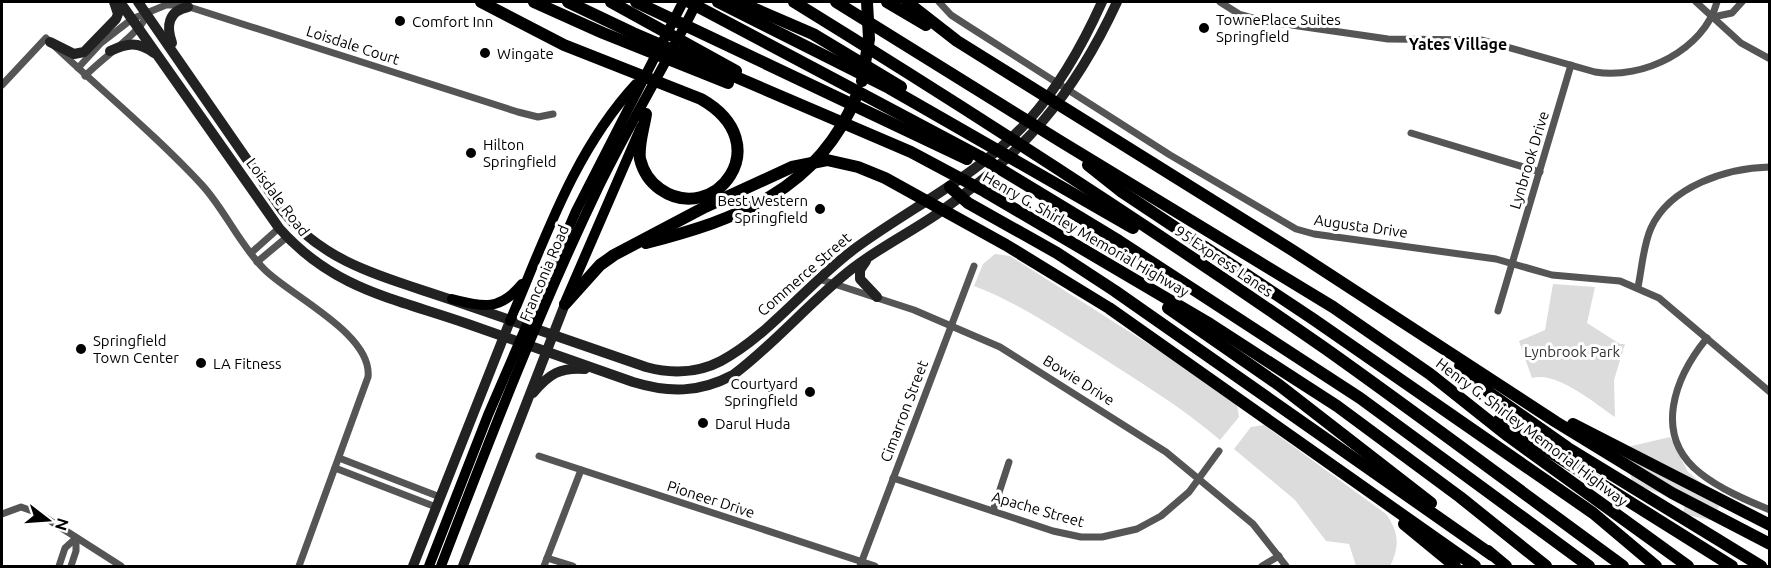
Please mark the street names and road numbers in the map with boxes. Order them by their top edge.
street label: Loisdale Court [304,22,402,68]
street label: Lynbrook Drive [1506,109,1552,211]
street label: Loisdale Road [243,155,313,239]
street label: Henry G. Shirley Memorial Highway [980,168,1192,300]
street label: Augusta Drive [1313,211,1409,241]
street label: Franconia Road [516,222,572,324]
street label: 95 Express Lanes [1172,222,1276,300]
street label: Commerce Street [754,229,854,319]
street label: Bowie Drive [1040,351,1118,409]
street label: Henry G. Shirley Memorial Highway [1433,354,1631,510]
street label: Cimarron Street [877,358,931,464]
street label: Pioneer Drive [665,477,757,521]
street label: Apache Street [990,488,1086,530]

